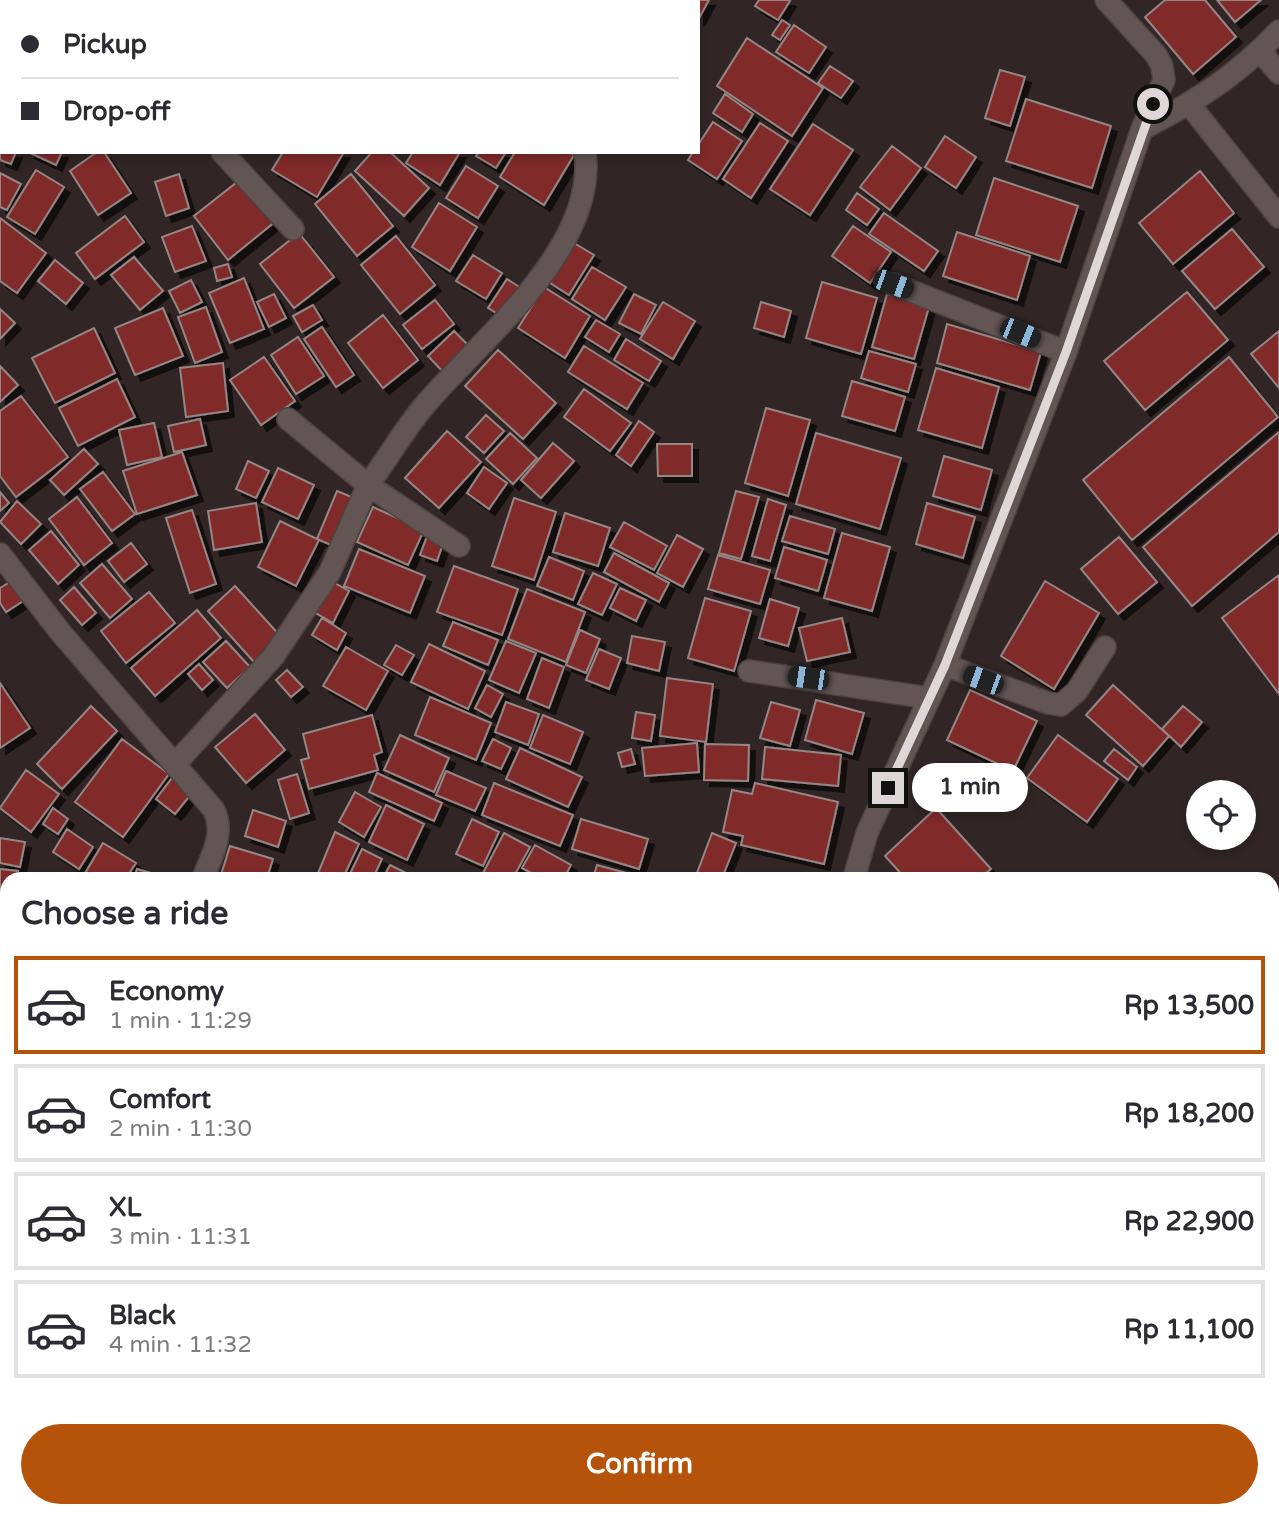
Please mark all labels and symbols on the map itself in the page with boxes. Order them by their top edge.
route start [1137,88,1169,120]
car [870,267,917,301]
car [997,315,1044,351]
car [960,663,1007,697]
car [786,665,831,691]
callout: 1 min [912,764,1028,812]
route end [872,772,904,804]

